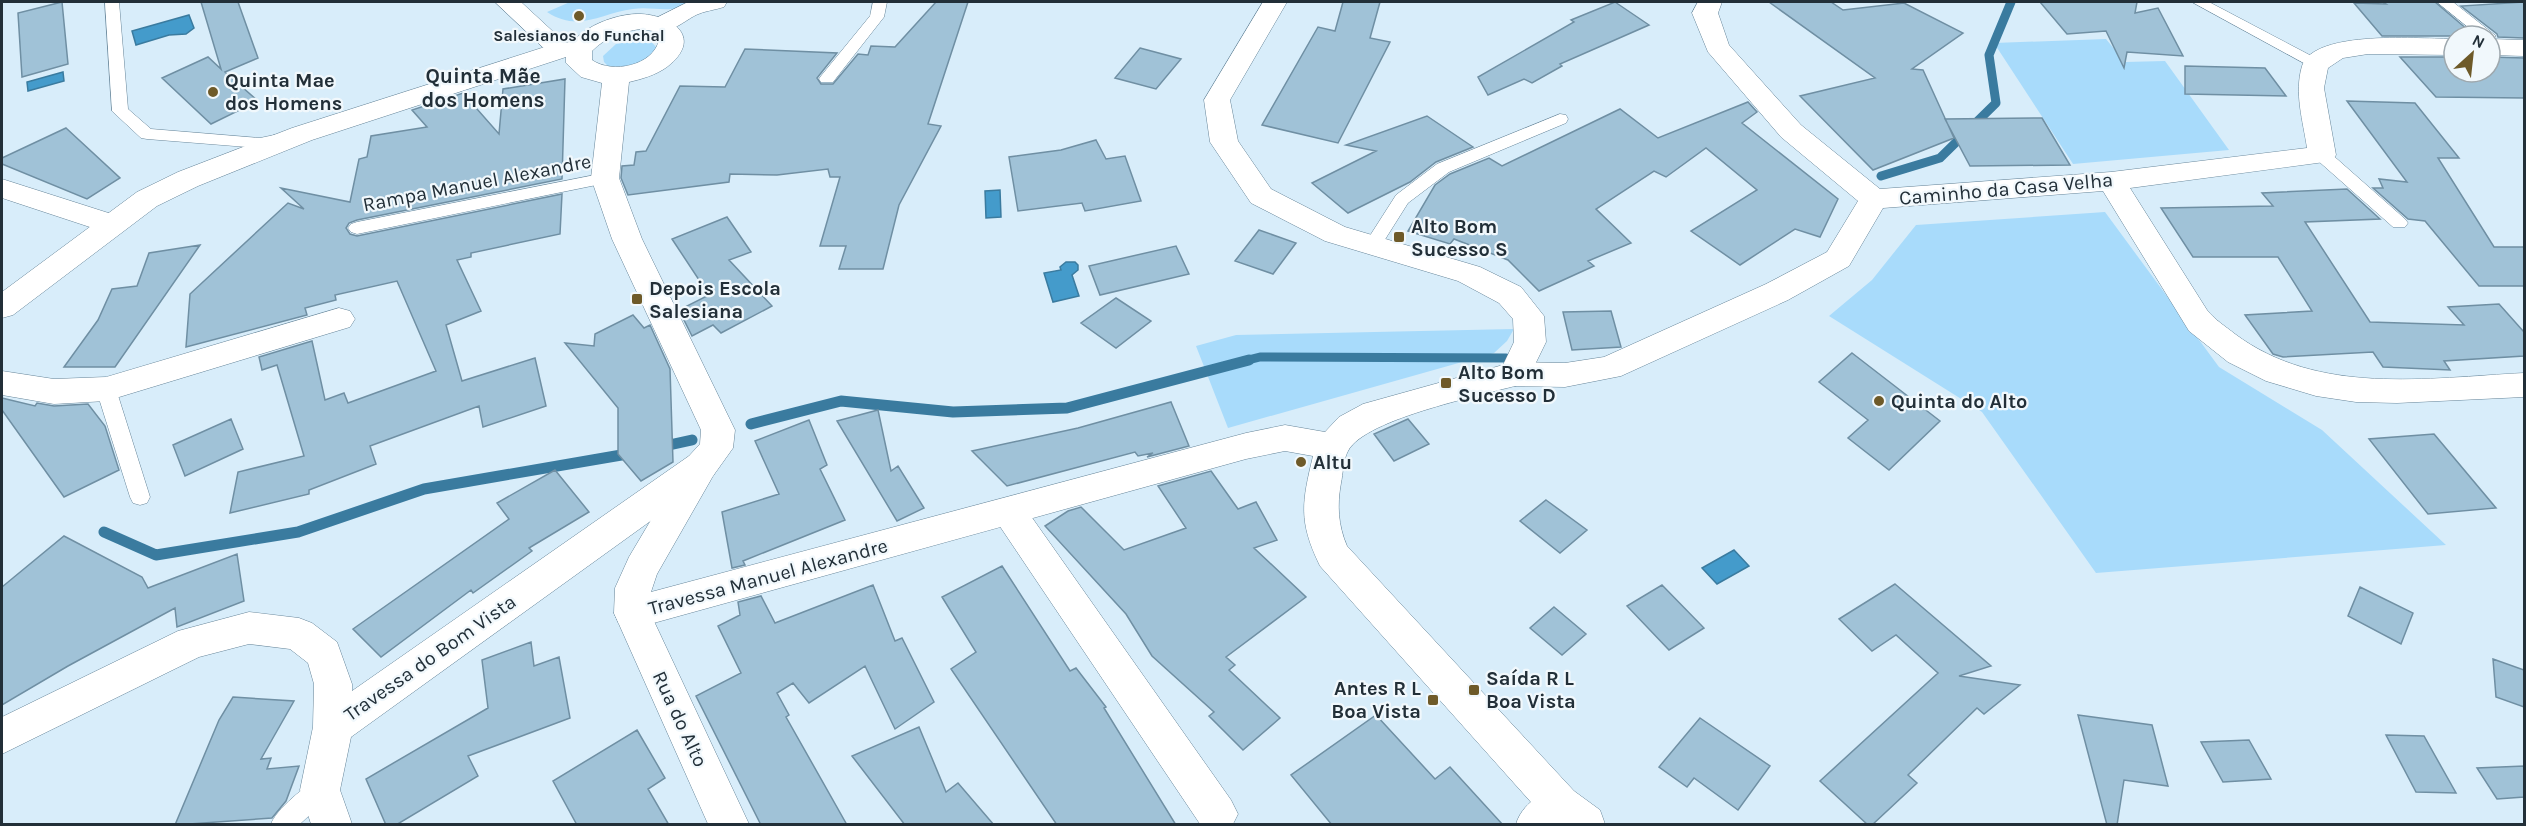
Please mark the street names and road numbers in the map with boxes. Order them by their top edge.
street label: Rampa Manuel Alexandre [361,150,593,216]
street label: Caminho da Casa Velha [1898,168,2114,210]
street label: Travessa Manuel Alexandre [646,534,890,620]
street label: Travessa do Bom Vista [340,590,520,726]
street label: Rua do Alto [648,667,712,771]

